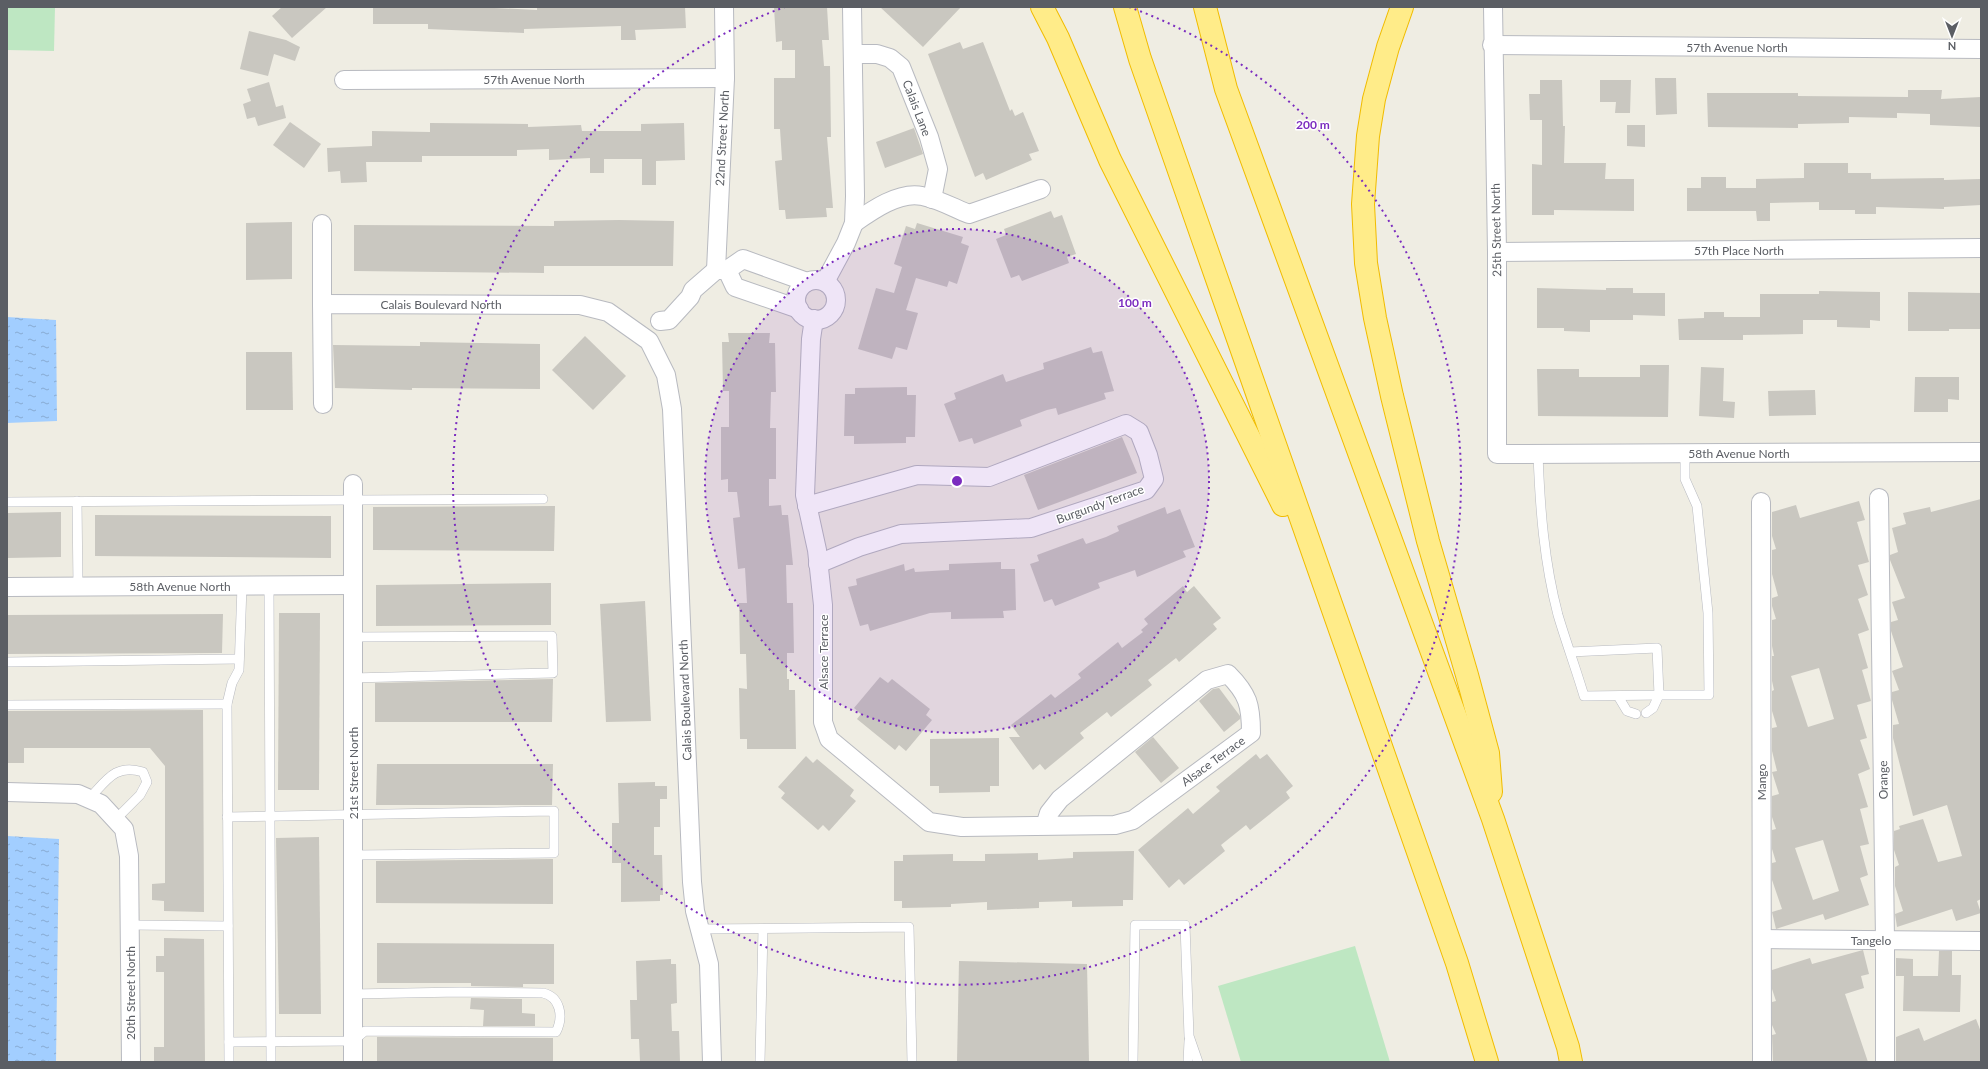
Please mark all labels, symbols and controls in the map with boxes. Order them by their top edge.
north arrow [1932,16,1972,56]
street label: 57th Avenue North [1686,40,1788,55]
text: N [1948,40,1956,53]
street label: 57th Avenue North [483,72,585,87]
street label: Calais Lane [899,78,935,138]
street label: 22nd Street North [712,90,732,186]
text: 200 m [1296,117,1330,132]
street label: 25th Street North [1488,183,1504,277]
street label: 57th Place North [1694,243,1784,258]
text: 100 m [1118,295,1152,310]
street label: Calais Boulevard North [380,297,502,312]
street label: 58th Avenue North [1688,446,1790,461]
centre of rings [950,474,964,488]
street label: Burgundy Terrace [1054,481,1146,527]
street label: 58th Avenue North [129,579,231,594]
street label: Alsace Terrace [816,614,831,690]
street label: Calais Boulevard North [675,639,695,761]
street label: 21st Street North [346,727,361,819]
street label: Alsace Terrace [1178,733,1248,789]
street label: Orange [1875,760,1891,800]
street label: Mango [1754,764,1769,800]
street label: Tangelo [1851,933,1891,948]
street label: 20th Street North [123,946,138,1040]

